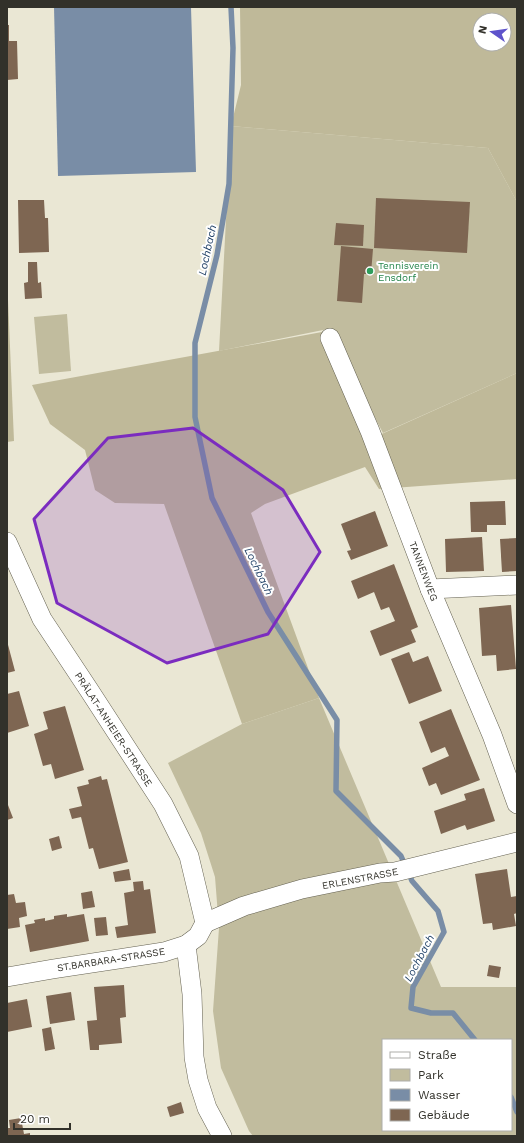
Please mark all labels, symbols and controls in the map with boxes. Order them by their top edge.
north arrow [472,12,512,52]
text: N [475,24,490,35]
water label: Lochbach [196,224,219,277]
place label: Tennisverein Ensdorf [378,260,438,283]
marker: Tennisverein Ensdorf [365,266,375,276]
street label: TANNENWEG [407,540,440,603]
water label: Lochbach [241,545,276,597]
street label: PRÄLAT-ANHEIER-STRASSE [73,670,155,788]
street label: ERLENSTRASSE [321,866,399,891]
water label: Lochbach [402,933,437,984]
street label: ST.BARBARA-STRASSE [56,946,166,973]
legend [382,1039,512,1131]
text: Straße [418,1048,457,1062]
text: Park [418,1068,444,1082]
text: Wasser [418,1088,460,1102]
scale bar [14,1105,70,1131]
text: Gebäude [418,1108,470,1122]
text: 20 m [20,1112,50,1126]

